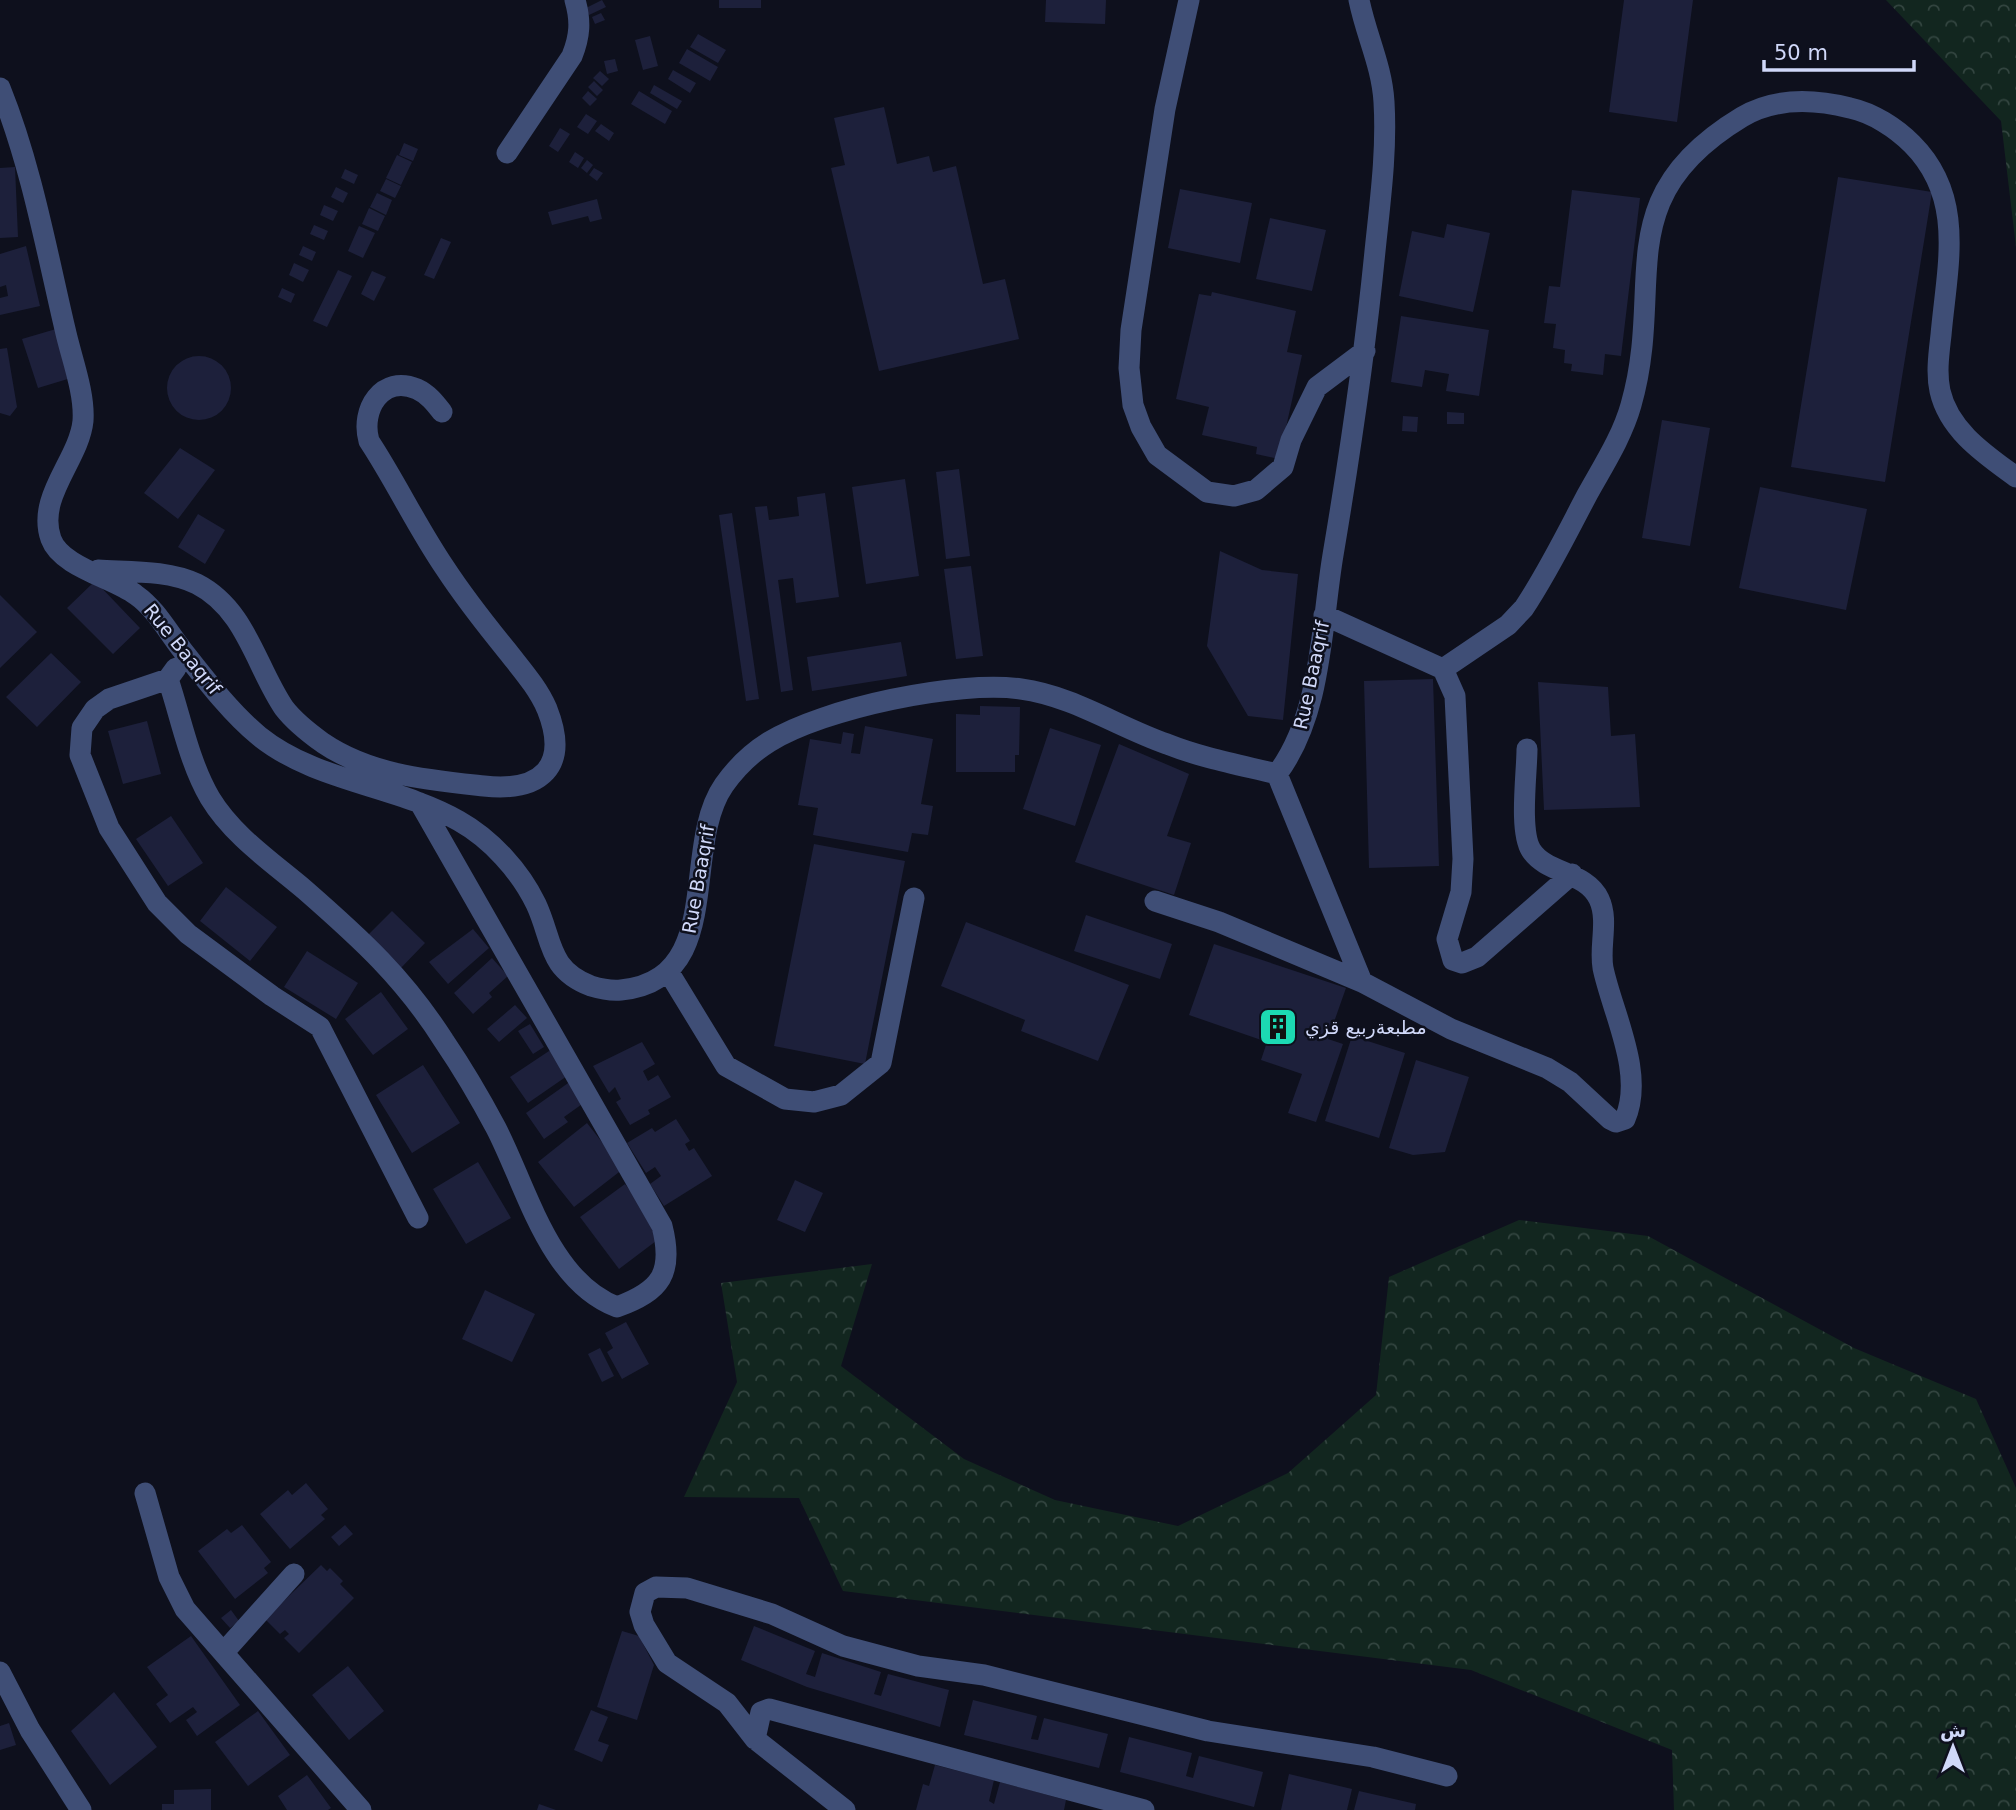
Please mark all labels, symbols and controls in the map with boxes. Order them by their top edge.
scale bar [1764,28,1914,72]
text: 50 m [1774,41,1828,65]
street label: Rue Baaqrif [140,599,227,700]
street label: Rue Baaqrif [1289,617,1333,731]
street label: Rue Baaqrif [678,821,719,935]
building icon: مطبعةربيع قزي [1257,1006,1299,1048]
place label: مطبعةربيع قزي [1305,1016,1427,1039]
north arrow [1918,1712,1988,1782]
text: ش [1940,1719,1966,1742]

